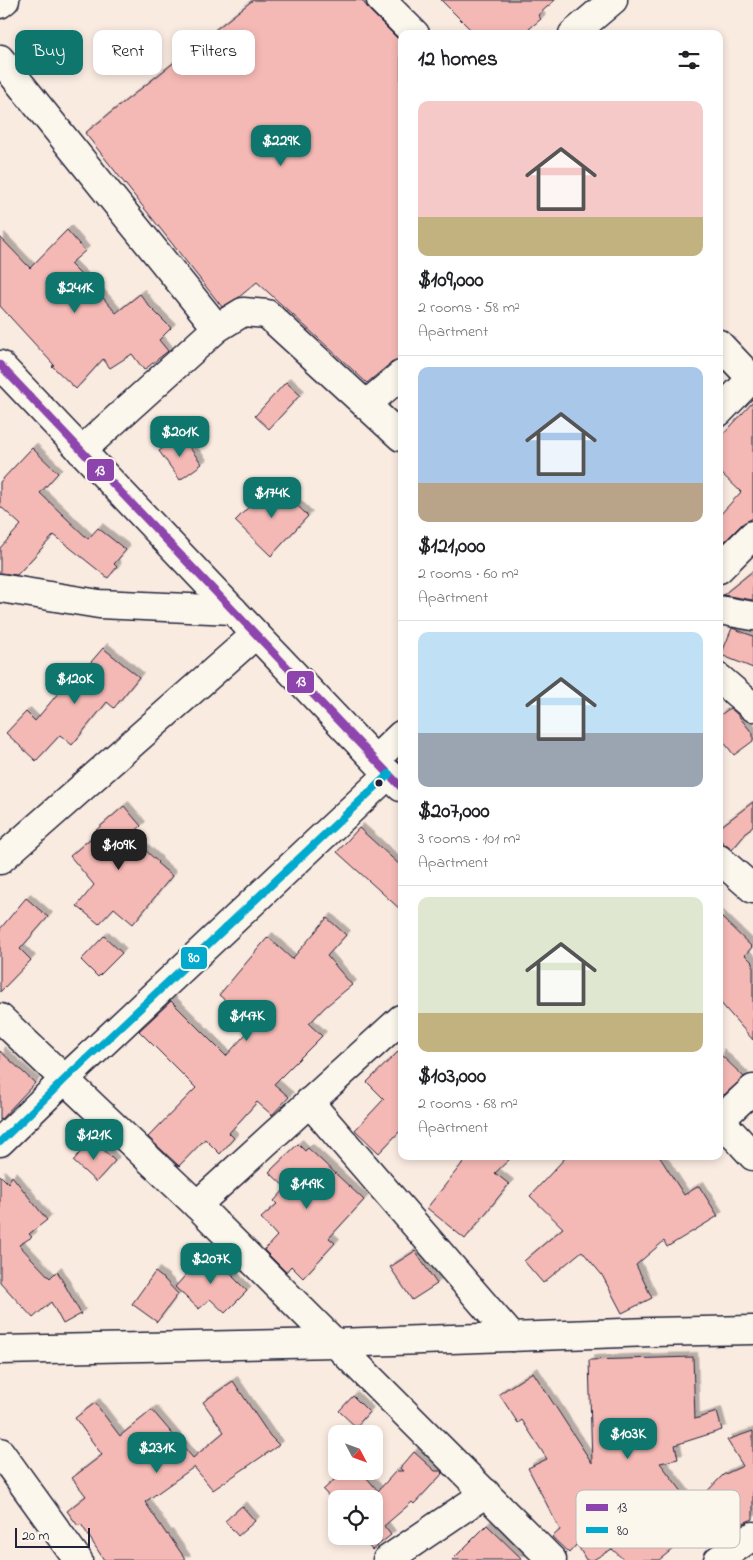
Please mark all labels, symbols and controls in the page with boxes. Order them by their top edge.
chip: Buy [15,30,83,75]
chip: Rent [93,30,162,75]
chip: Filters [172,30,255,75]
text: 12 homes [418,45,498,75]
icon: filters [675,46,703,74]
pin: $229K [246,124,316,167]
text: $229K [262,129,300,153]
icon: home [516,134,606,224]
text: $109,000 [418,266,484,296]
pin: $241K [40,272,110,314]
text: $241K [56,276,94,300]
text: 2 rooms · 58 m² [418,296,520,320]
text: Apartment [418,320,488,344]
icon: home [516,399,606,489]
pin: $201K [145,416,215,458]
text: $201K [161,420,199,444]
line badge: 13 [86,458,115,482]
text: 13 [95,461,105,482]
pin: $174K [237,476,307,519]
text: $174K [254,481,290,505]
text: $121,000 [418,532,485,562]
text: 2 rooms · 60 m² [418,562,519,586]
text: Apartment [418,586,488,610]
pin: $120K [40,662,110,705]
icon: home [516,664,606,754]
text: $120K [56,667,94,691]
line badge: 13 [286,670,315,694]
text: 13 [296,672,306,693]
unlabelled marker [374,778,384,788]
text: $207,000 [418,797,490,827]
text: 3 rooms · 101 m² [418,827,520,851]
pin: $109K [84,828,154,871]
text: $109K [102,833,136,857]
text: Apartment [418,851,488,875]
icon: home [516,929,606,1019]
line badge: 80 [180,946,208,970]
text: 80 [187,948,200,969]
pin: $147K [212,1000,282,1042]
text: $147K [229,1004,265,1028]
text: $103,000 [418,1062,486,1092]
text: 2 rooms · 68 m² [418,1092,518,1116]
text: Apartment [418,1116,488,1140]
pin: $121K [59,1118,129,1161]
text: $121K [76,1123,112,1147]
pin: $149K [272,1168,342,1210]
text: $149K [290,1172,324,1196]
pin: $207K [176,1242,246,1285]
text: $207K [192,1247,230,1271]
pin: $103K [593,1418,663,1460]
text: $103K [610,1422,646,1446]
north arrow [328,1425,382,1480]
map controls [328,1425,383,1545]
pin: $231K [122,1432,192,1474]
text: $231K [138,1436,176,1460]
button: locate [328,1490,383,1545]
legend [576,1490,740,1548]
text: 13 [617,1498,627,1519]
text: 80 [617,1521,628,1542]
scale bar [15,1525,90,1548]
text: 20 m [22,1526,49,1547]

